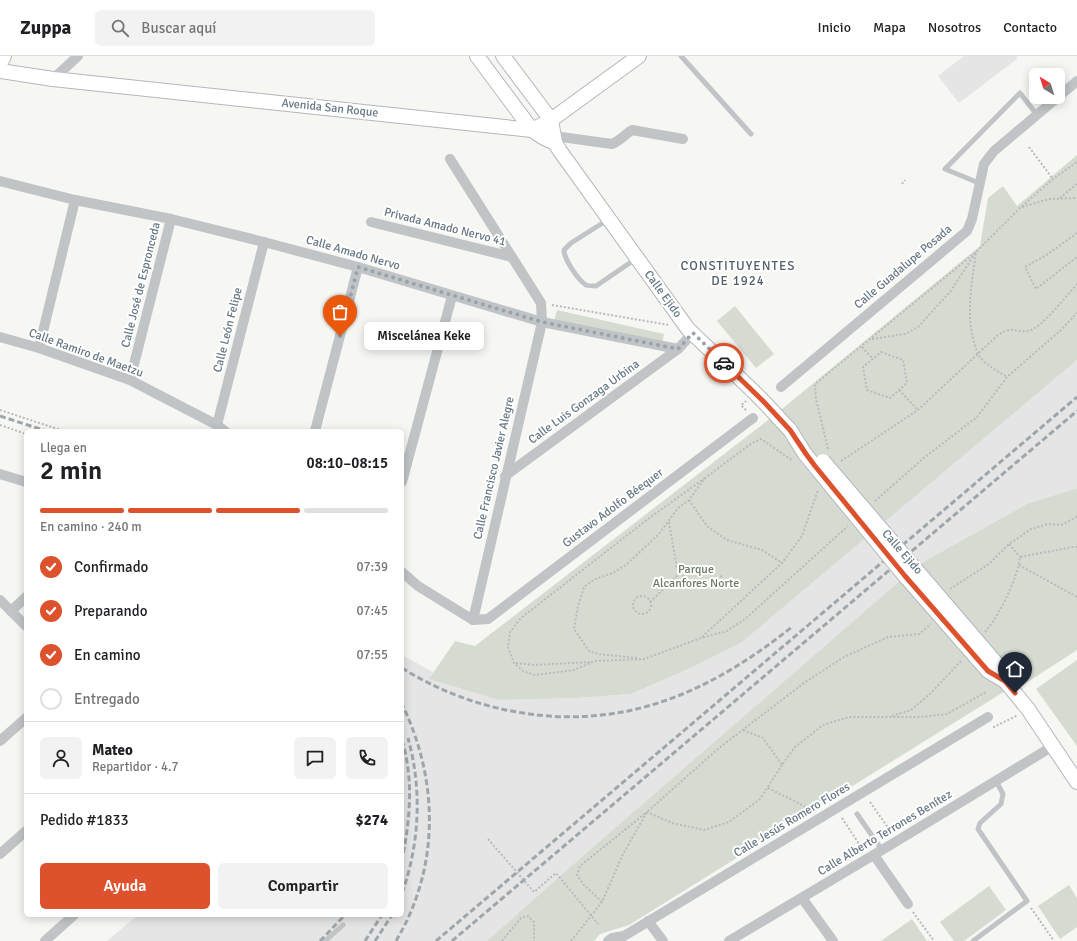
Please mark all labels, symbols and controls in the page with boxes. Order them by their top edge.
search box [95,10,375,46]
text: Zuppa [20,16,71,40]
icon: search [109,17,131,39]
text: Buscar aquí [141,19,216,37]
text: Inicio [818,19,851,36]
text: Mapa [873,19,906,36]
text: Nosotros [928,19,981,36]
text: Contacto [1003,19,1057,36]
north arrow [1029,68,1065,104]
map controls [1029,68,1065,104]
street label: Avenida San Roque [281,95,379,121]
street label: Privada Amado Nervo 41 [382,205,508,249]
street label: Calle José de Espronceda [118,221,164,349]
street label: Calle Guadalupe Posada [851,222,955,312]
street label: Calle Amado Nervo [304,232,402,274]
district label: CONSTITUYENTES DE 1924 [680,258,796,289]
street label: Calle Ejido [641,267,685,321]
street label: Calle León Felipe [210,286,246,374]
pin [323,295,357,336]
icon: bag [329,301,351,323]
callout: Miscelánea Keke [364,322,484,350]
street label: Calle Ramiro de Maetzu [27,325,145,381]
text: Miscelánea Keke [377,328,471,344]
courier [704,343,744,383]
icon: car [713,352,735,374]
street label: Calle Luis Gonzaga Urbina [525,357,643,447]
street label: Calle Francisco Javier Alegre [470,395,518,541]
text: Llega en [40,440,87,456]
text: 08:10–08:15 [307,454,388,472]
text: 2 min [40,455,102,487]
street label: Gustavo Adolfo Béequer [560,465,667,551]
text: En camino · 240 m [40,519,142,535]
street label: Calle Ejido [878,526,926,578]
icon: check [40,556,62,578]
text: Confirmado [74,558,148,576]
text: 07:39 [356,559,388,575]
park label: Parque Alcanfores Norte [653,562,739,591]
icon: check [40,600,62,622]
text: Preparando [74,602,148,620]
text: 07:45 [356,603,388,619]
icon: check [40,644,62,666]
text: En camino [74,646,141,664]
text: 07:55 [356,647,388,663]
pin [998,652,1032,693]
icon: home [1004,658,1026,680]
text: Entregado [74,690,140,708]
button: person [40,737,82,779]
button: chat [294,737,336,779]
button: phone [346,737,388,779]
text: Mateo [92,741,133,759]
text: Repartidor · 4.7 [92,759,178,775]
street label: Calle Jesús Romero Flores [731,779,853,861]
street label: Calle Alberto Terrones Benítez [815,787,955,879]
text: Pedido #1833 [40,811,129,829]
text: $274 [356,811,388,829]
button: Ayuda [40,863,210,909]
button: Compartir [218,863,388,909]

